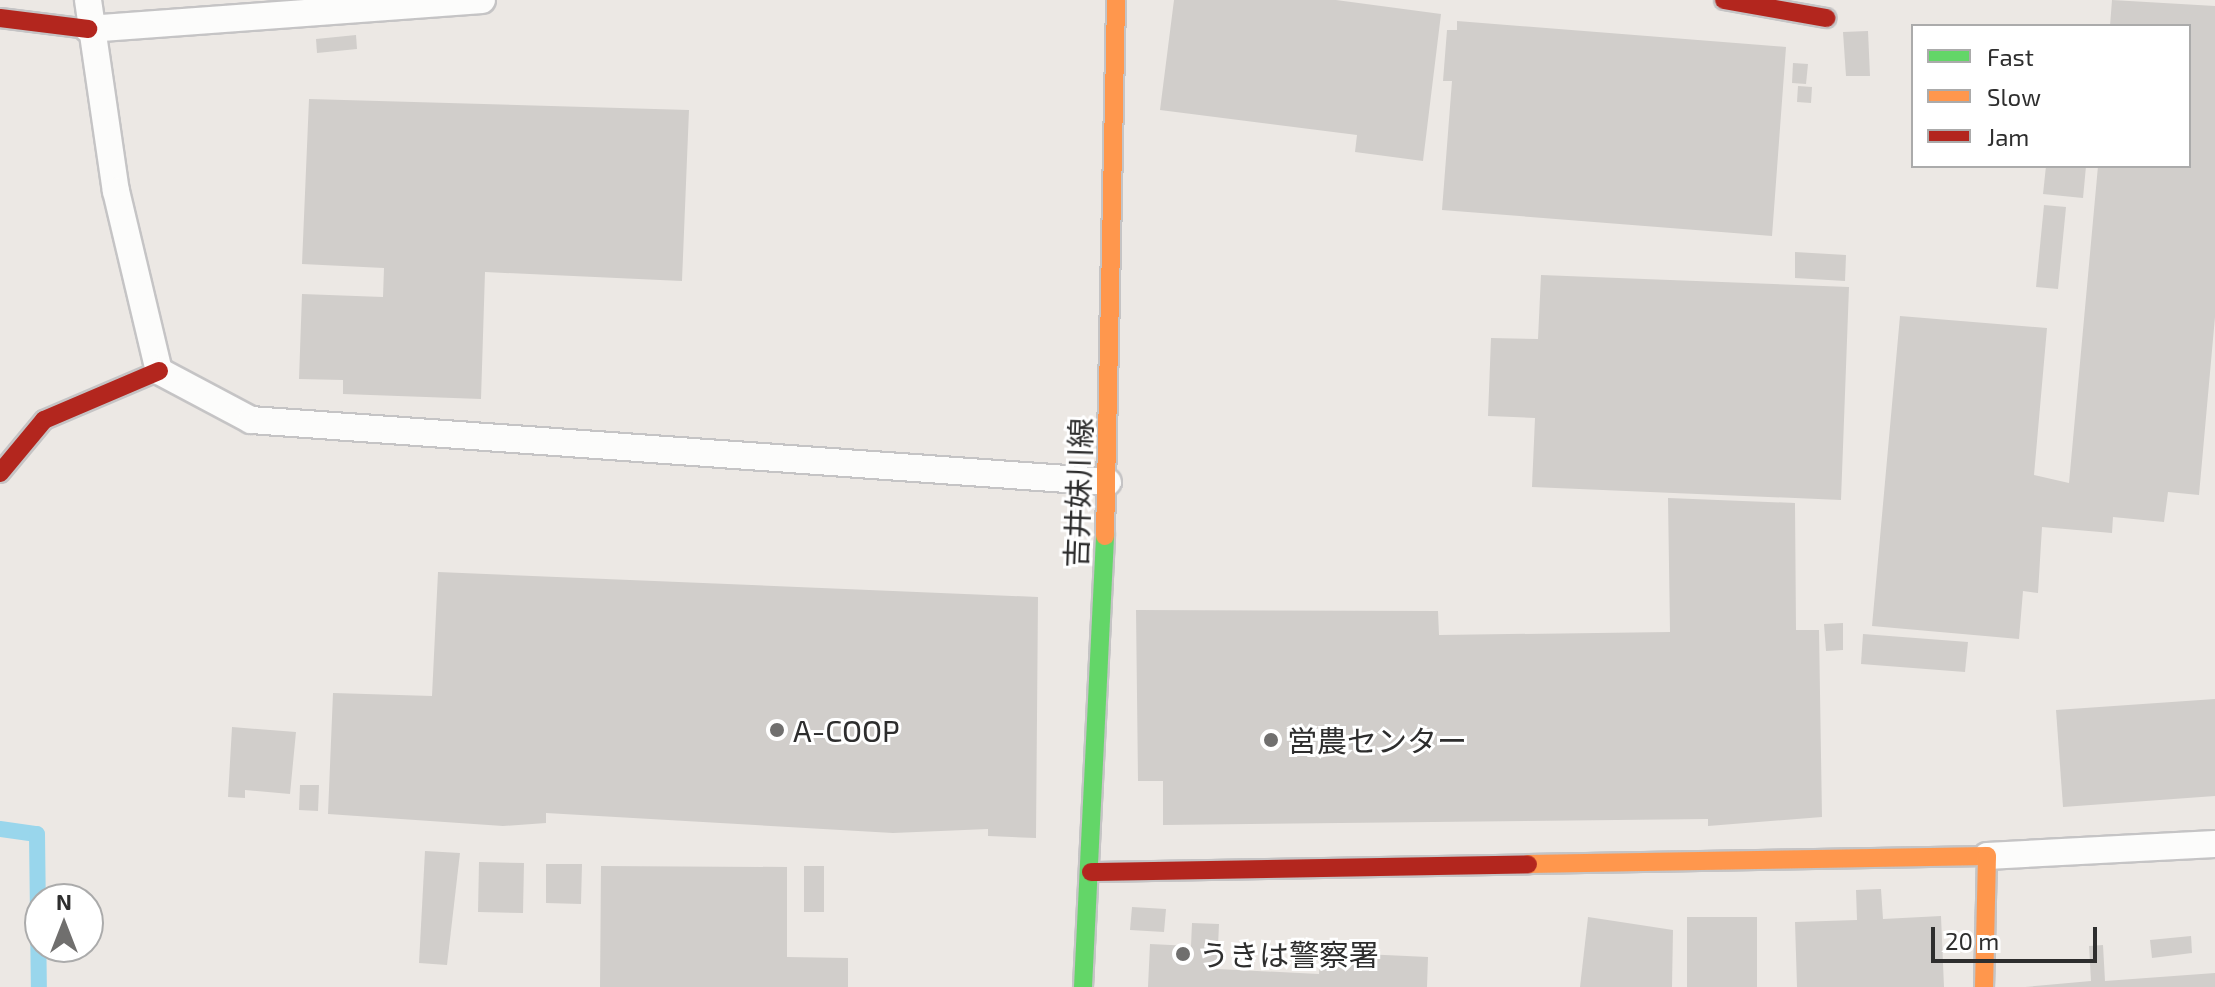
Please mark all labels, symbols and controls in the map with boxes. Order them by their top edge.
legend [1911,24,2191,168]
text: Fast [1987,42,2034,71]
text: Slow [1987,82,2041,111]
text: Jam [1987,122,2029,151]
street label: 吉井妹川線 [1057,417,1099,569]
place label: A-COOP [793,712,900,748]
marker: A-COOP [768,721,786,739]
place label: 営農センター [1287,722,1467,758]
marker: 営農センター [1262,731,1280,749]
north arrow [24,883,104,963]
text: N [56,888,72,914]
scale bar [1935,911,2101,961]
text: 20 m [1945,926,1999,955]
place label: うきは警察署 [1199,936,1379,972]
marker: うきは警察署 [1174,945,1192,963]

